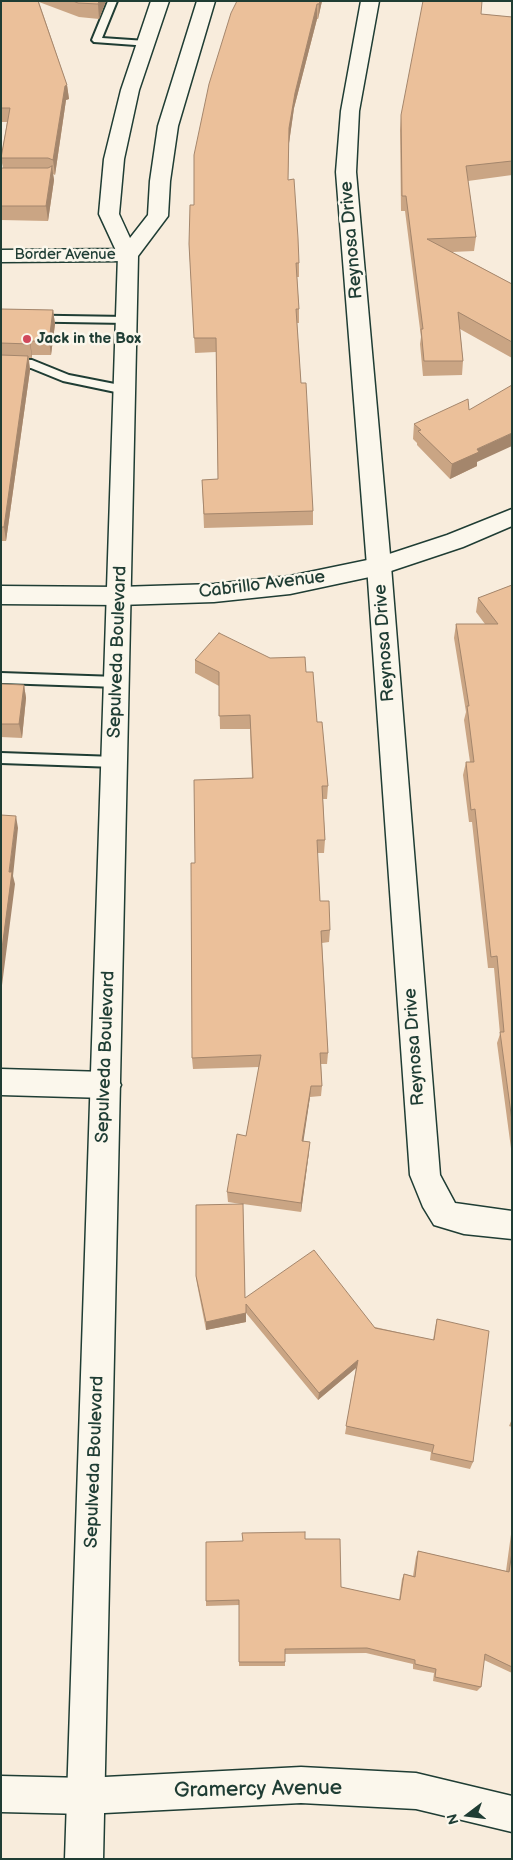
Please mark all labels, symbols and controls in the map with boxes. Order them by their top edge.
street label: Reynosa Drive [336,180,368,300]
street label: Border Avenue [14,246,116,264]
place label: Jack in the Box [37,330,141,348]
marker: Jack in the Box [21,333,33,345]
street label: Sepulveda Boulevard [104,566,132,738]
street label: Cabrillo Avenue [198,567,326,603]
street label: Reynosa Drive [370,583,400,703]
street label: Sepulveda Boulevard [92,971,120,1143]
street label: Reynosa Drive [400,987,430,1107]
street label: Sepulveda Boulevard [81,1376,109,1548]
street label: Gramercy Avenue [174,1776,342,1804]
north arrow [443,1790,493,1840]
text: N [443,1812,463,1826]

